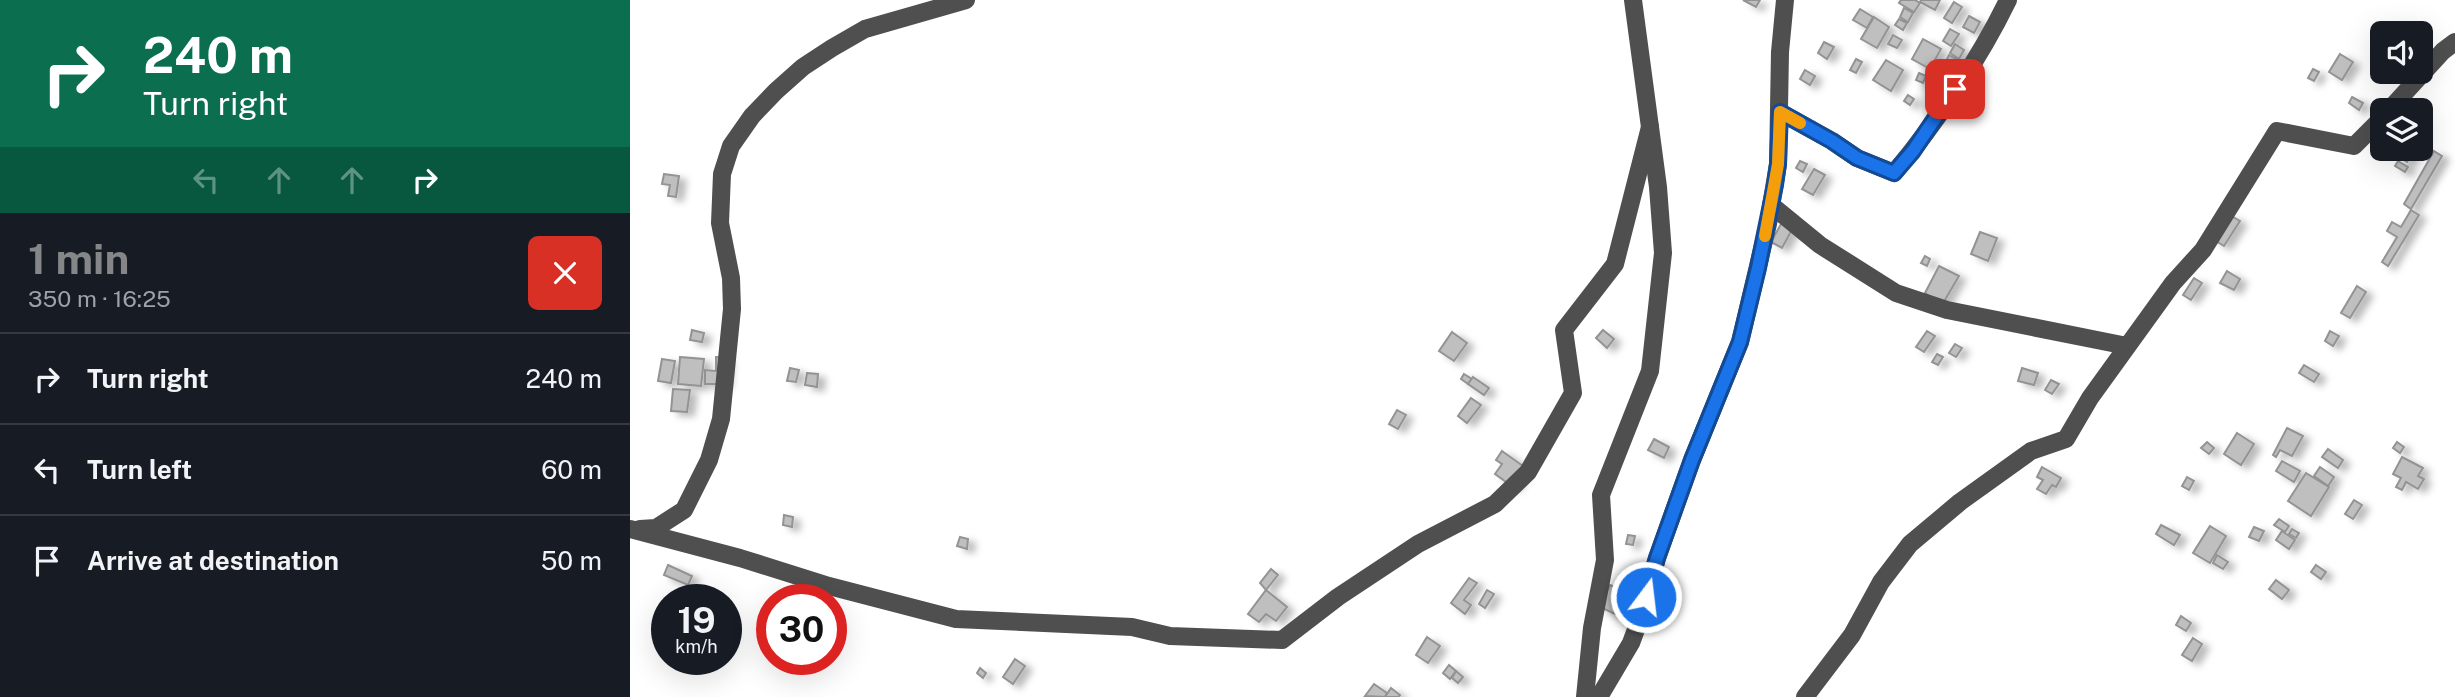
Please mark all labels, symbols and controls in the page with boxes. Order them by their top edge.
map controls [2370,21,2433,161]
button: sound [2370,21,2433,84]
text: 240 m [143,26,293,84]
icon: right [28,28,119,119]
pin [1925,59,1985,119]
icon: arrive [1936,70,1974,108]
text: Turn right [143,85,288,122]
button: layers [2370,98,2433,161]
icon: left [187,161,225,199]
icon: ahead [260,161,298,199]
icon: ahead [333,161,371,199]
icon: right [406,161,444,199]
text: 1 min [28,234,129,283]
button: close [528,236,602,310]
text: 350 m · 16:25 [28,285,171,312]
icon: right [28,360,66,398]
text: Turn right [87,363,209,394]
text: 240 m [525,363,602,394]
icon: left [28,451,66,489]
text: Turn left [87,454,192,485]
text: 60 m [541,454,602,485]
icon: arrive [28,542,66,580]
text: Arrive at destination [87,545,339,576]
text: 50 m [541,545,602,576]
position arrow [1609,560,1683,634]
speed limit sign: 30 [756,584,847,675]
text: 19 [677,600,716,641]
text: km/h [675,636,718,657]

